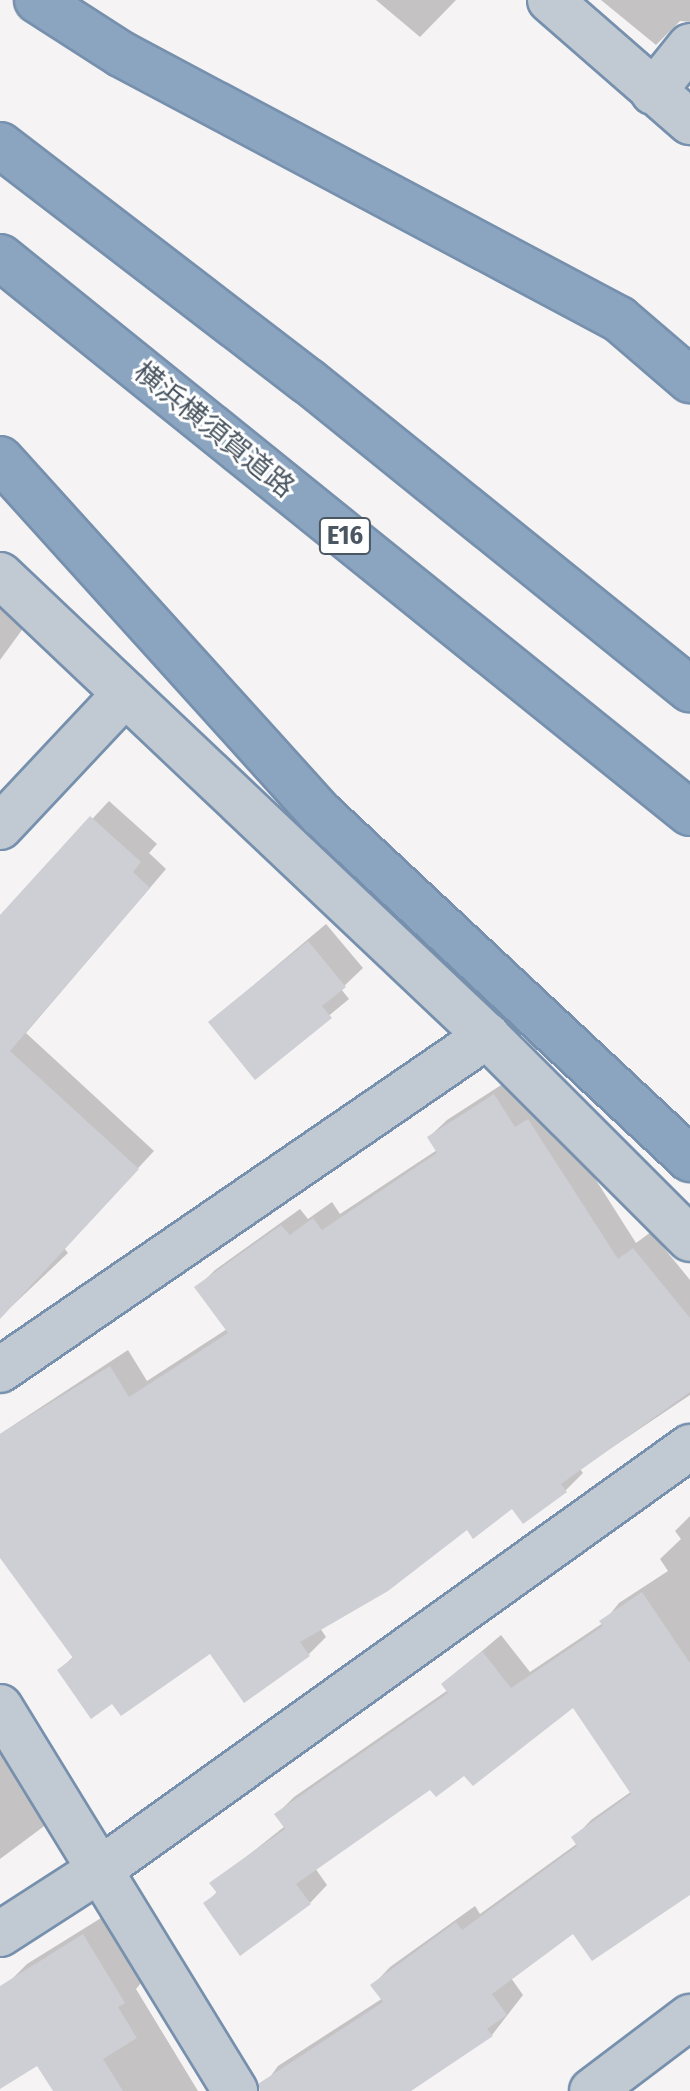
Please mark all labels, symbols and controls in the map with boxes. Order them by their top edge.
street label: 横浜横須賀道路 [127,355,301,505]
road number: E16 [317,514,373,558]

